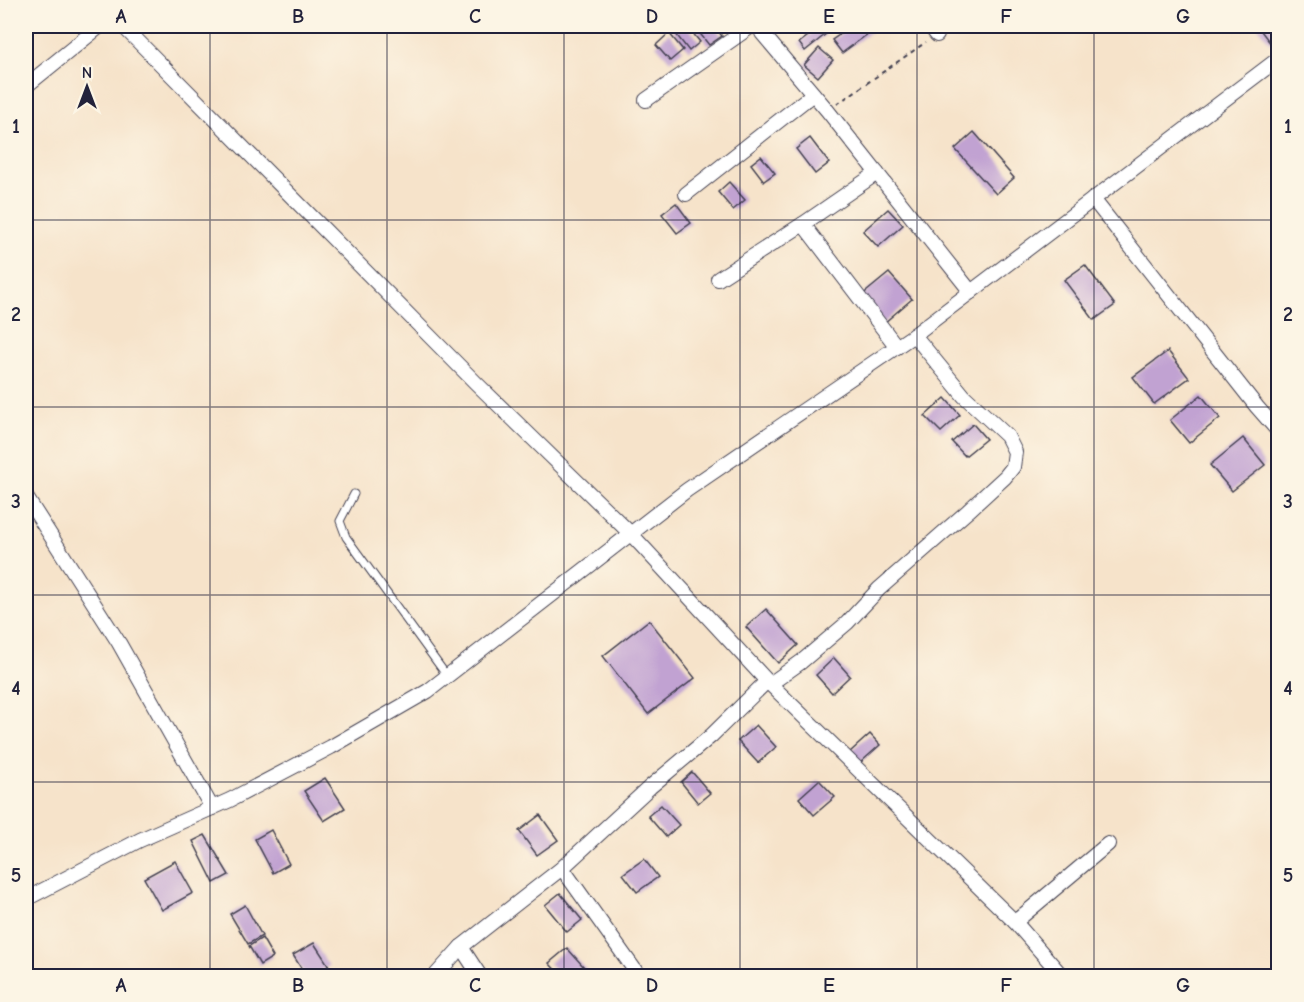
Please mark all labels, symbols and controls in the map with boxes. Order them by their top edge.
text: A [115,5,127,28]
text: B [292,5,304,28]
text: C [469,5,481,28]
text: D [646,5,658,28]
text: E [823,5,835,28]
text: F [1000,5,1012,28]
text: G [1176,5,1190,28]
north arrow [57,57,117,117]
text: N [82,64,92,82]
text: 1 [12,115,20,138]
text: 1 [1284,115,1292,138]
text: 2 [11,303,21,326]
text: 2 [1283,303,1293,326]
text: 3 [11,490,21,513]
text: 3 [1283,490,1293,513]
text: 4 [11,677,21,700]
text: 4 [1283,677,1293,700]
text: 5 [11,864,21,887]
text: 5 [1283,864,1293,887]
text: A [115,974,127,997]
text: B [292,974,304,997]
text: C [469,974,481,997]
text: D [646,974,658,997]
text: E [823,974,835,997]
text: F [1000,974,1012,997]
text: G [1176,974,1190,997]

